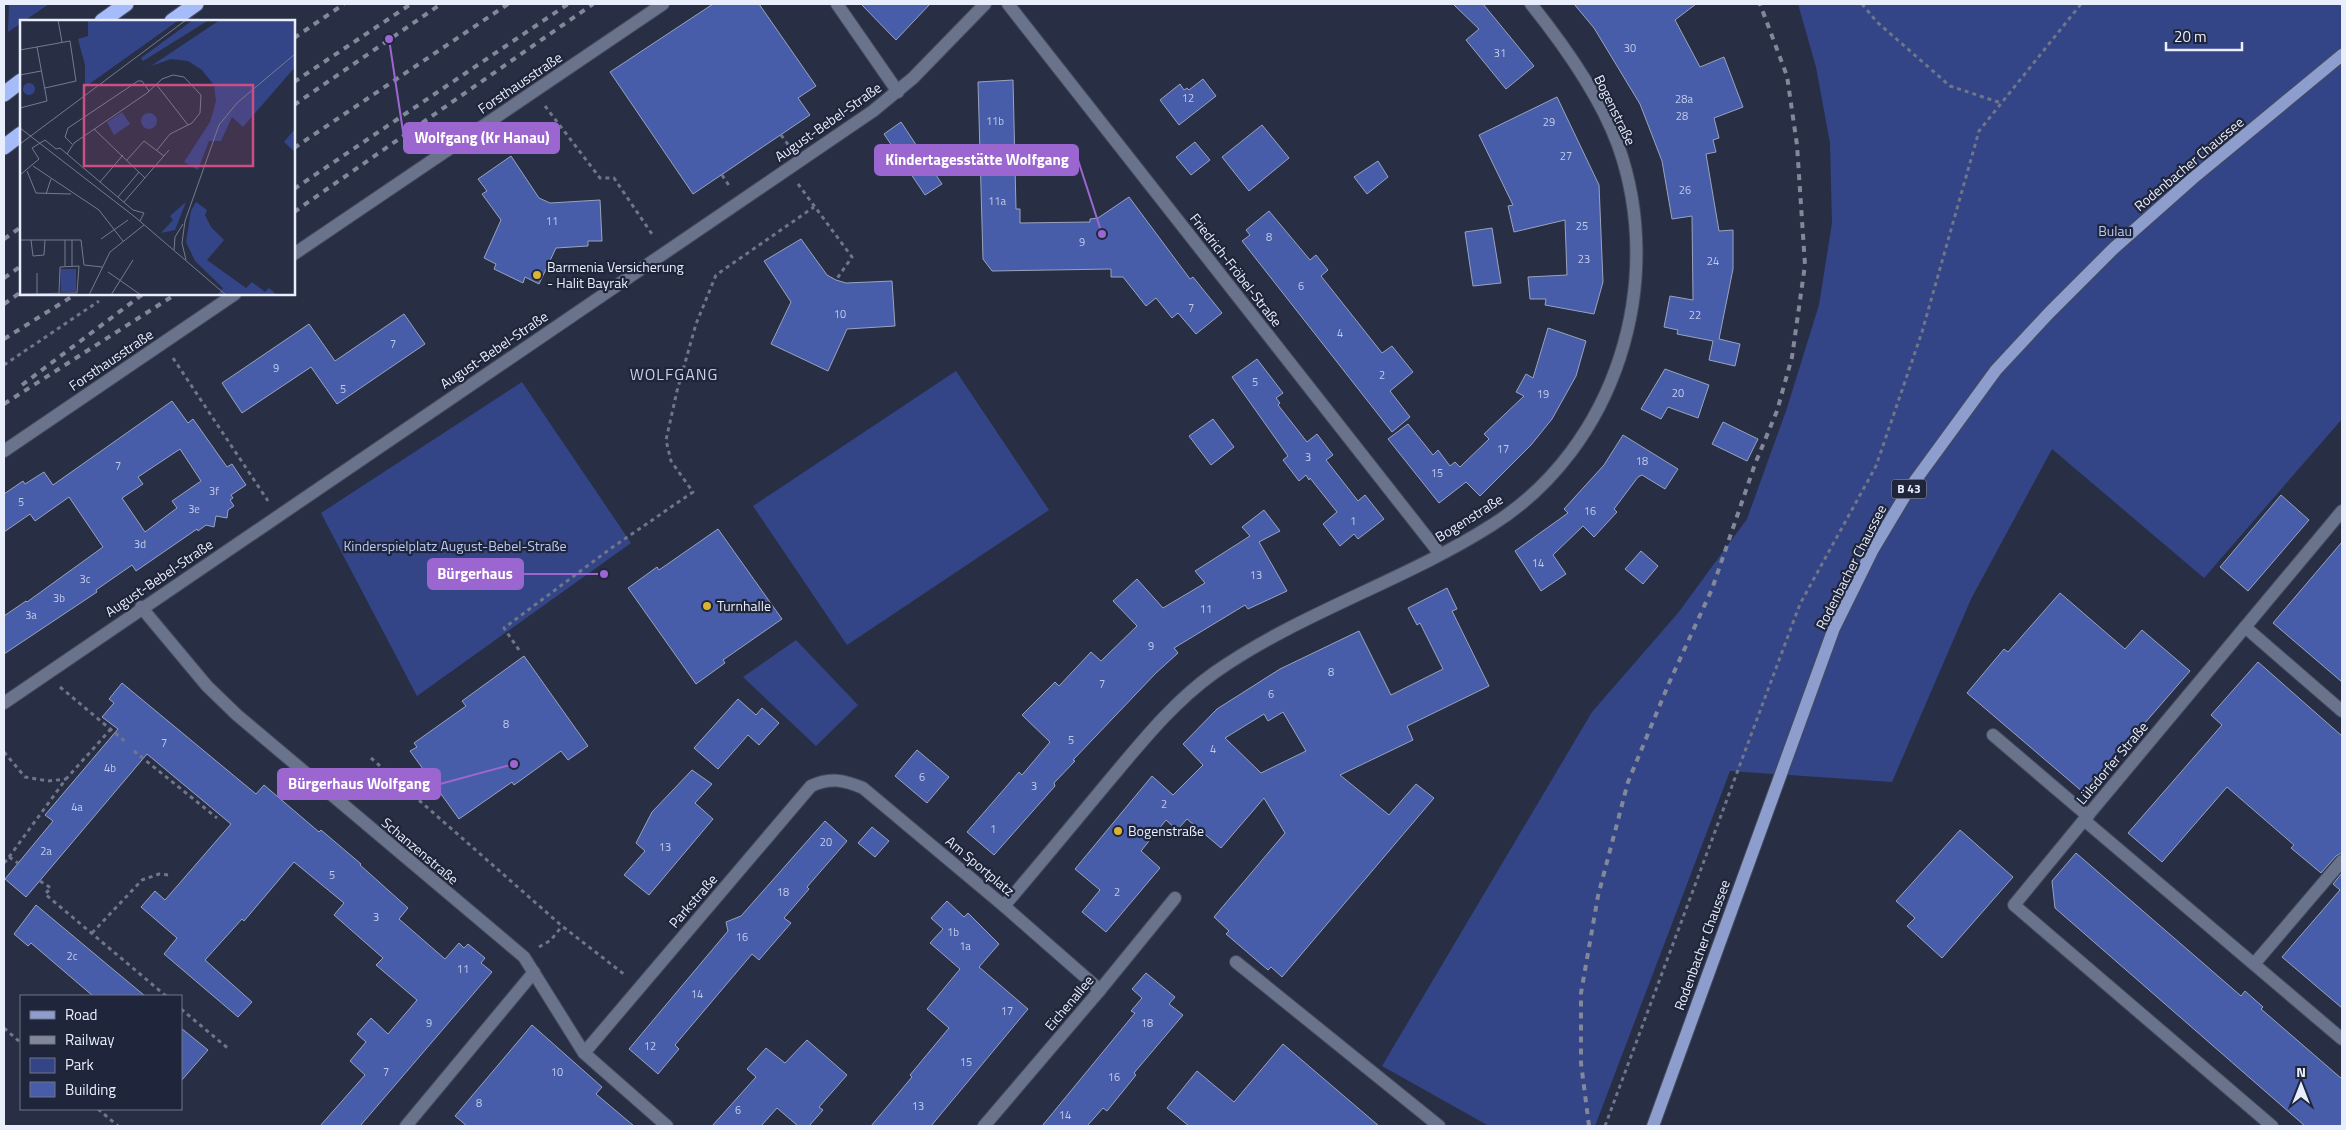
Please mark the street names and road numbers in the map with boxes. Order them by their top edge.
street label: Forsthausstraße [473,47,566,119]
street label: Bogenstraße [1589,71,1642,149]
street label: August-Bebel-Straße [770,77,885,166]
street label: Rodenbacher Chaussee [2129,111,2248,216]
street label: Friedrich-Fröbel-Straße [1185,208,1287,331]
street label: August-Bebel-Straße [436,306,552,394]
street label: Forsthausstraße [64,324,157,396]
road number: B 43 [1892,479,1926,498]
street label: Bogenstraße [1431,488,1507,547]
street label: Rodenbacher Chaussee [1810,501,1891,633]
street label: August-Bebel-Straße [101,534,217,622]
street label: Lülsdorfer Straße [2071,717,2153,809]
street label: Schanzenstraße [377,812,463,889]
street label: Am Sportplatz [941,831,1019,901]
street label: Parkstraße [663,869,722,932]
street label: Rodenbacher Chaussee [1668,877,1735,1013]
street label: Eichenallee [1039,970,1098,1035]

